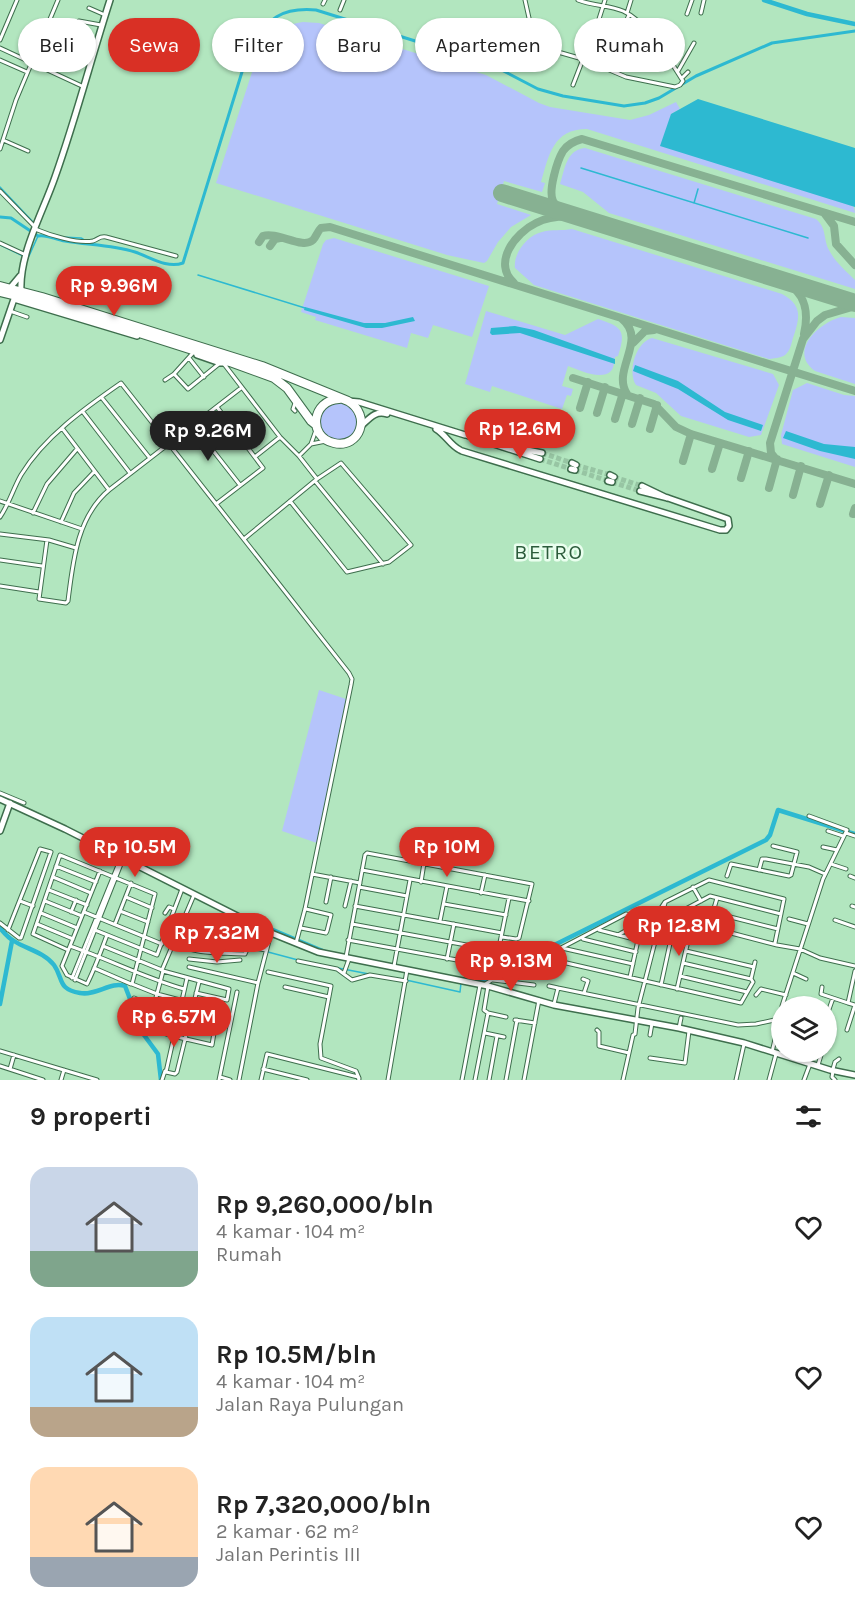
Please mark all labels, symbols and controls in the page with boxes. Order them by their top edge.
chip: Beli [18,18,96,72]
chip: Sewa [108,18,200,72]
chip: Filter [212,18,304,72]
chip: Baru [316,18,403,72]
chip: Apartemen [415,18,562,72]
chip: Rumah [574,18,685,72]
pin: Rp 9.96M [52,266,176,317]
text: Rp 9.96M [70,274,158,297]
pin: Rp 12.6M [458,409,582,460]
pin: Rp 9.26M [146,411,270,462]
text: Rp 12.6M [478,417,562,440]
text: Rp 9.26M [164,419,252,442]
district label: BETRO [514,540,584,564]
pin: Rp 10.5M [73,827,197,878]
pin: Rp 10M [398,827,496,878]
text: Rp 10.5M [93,835,177,858]
text: Rp 10M [413,835,481,858]
pin: Rp 12.8M [617,906,741,957]
pin: Rp 7.32M [155,913,279,964]
text: Rp 12.8M [637,914,721,937]
text: Rp 7.32M [174,921,260,944]
pin: Rp 9.13M [449,941,573,992]
text: Rp 9.13M [469,949,553,972]
map controls [771,996,837,1062]
button: layers [771,996,837,1062]
pin: Rp 6.57M [112,997,236,1048]
text: Rp 6.57M [131,1005,217,1028]
icon: filters [792,1100,825,1133]
text: 9 properti [30,1101,152,1132]
text: Rp 9,260,000/bln [216,1189,434,1220]
icon: home [78,1191,150,1263]
icon: heart [792,1211,825,1244]
text: 4 kamar · 104 m² [216,1220,365,1243]
text: Rumah [216,1243,282,1266]
text: Rp 10.5M/bln [216,1339,377,1370]
icon: home [78,1341,150,1413]
icon: heart [792,1361,825,1394]
text: 4 kamar · 104 m² [216,1370,365,1393]
text: Jalan Raya Pulungan [216,1393,404,1416]
text: Rp 7,320,000/bln [216,1489,431,1520]
icon: home [78,1491,150,1563]
icon: heart [792,1511,825,1544]
text: 2 kamar · 62 m² [216,1520,359,1543]
text: Jalan Perintis III [216,1543,361,1566]

